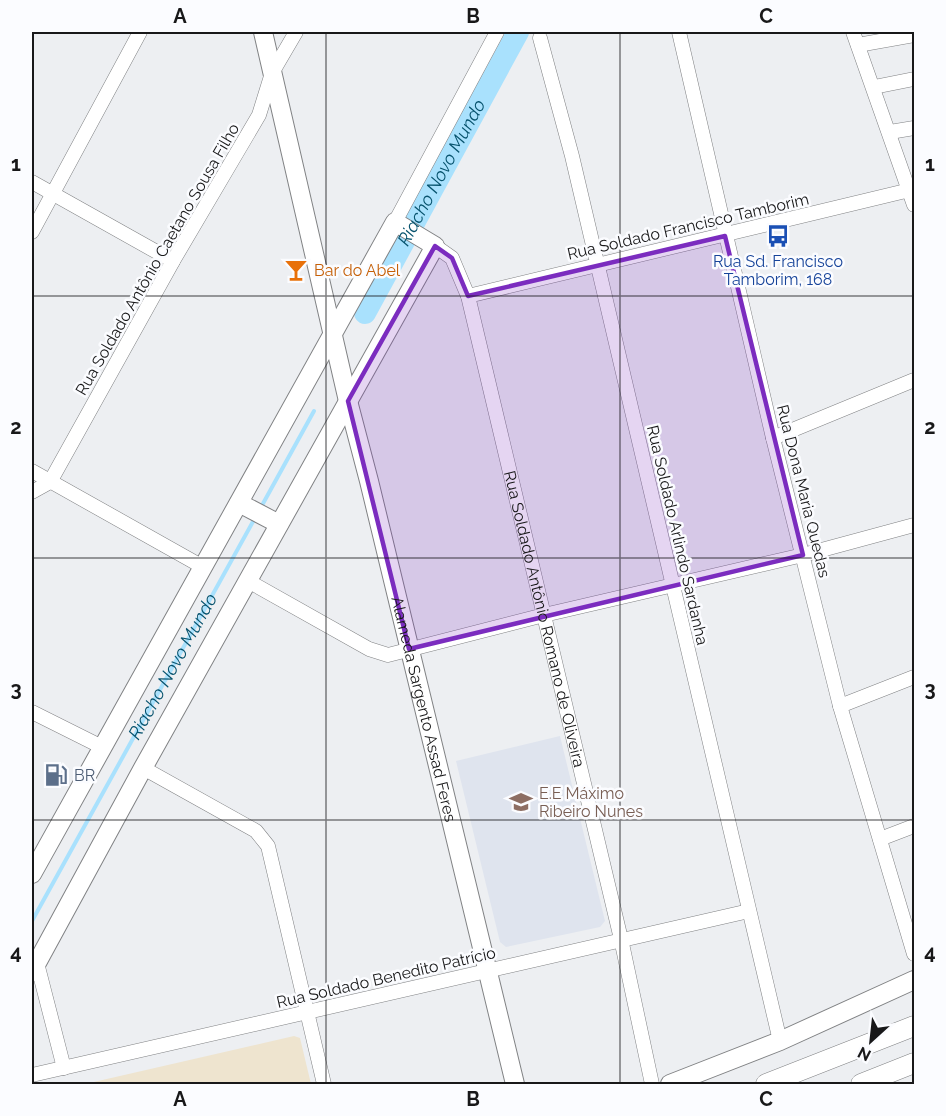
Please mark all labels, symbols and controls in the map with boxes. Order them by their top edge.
text: A [173,4,187,28]
text: B [466,4,480,28]
text: C [759,4,773,28]
water label: Riacho Novo Mundo [393,95,489,249]
street label: Rua Soldado Antônio Caetano Sousa Filho [72,120,243,398]
text: 1 [11,152,21,176]
text: 1 [925,152,935,176]
street label: Rua Soldado Francisco Tamborim [565,189,811,264]
bus stop icon: Rua Sd. Francisco Tamborim, 168 [765,223,791,249]
place label: Rua Sd. Francisco Tamborim, 168 [713,252,843,289]
bar icon: Bar do Abel [283,257,309,283]
place label: Bar do Abel [314,261,401,280]
street label: Rua Dona Maria Quedas [773,403,834,580]
text: 2 [10,415,22,439]
text: 2 [924,415,936,439]
street label: Rua Soldado Arlindo Sardanha [643,423,712,647]
street label: Rua Soldado Antônio Romano de Oliveira [500,469,589,769]
water label: Riacho Novo Mundo [124,590,221,743]
street label: Alameda Sargento Assad Feres [387,594,460,824]
text: 3 [10,677,22,701]
text: 3 [924,677,936,701]
fuel station icon: BR [43,762,69,788]
place label: BR [74,766,95,785]
place label: E.E Máximo Ribeiro Nunes [539,784,643,821]
school or university icon: E.E Máximo Ribeiro Nunes [508,789,534,815]
text: 4 [10,940,22,964]
text: 4 [924,940,936,964]
street label: Rua Soldado Benedito Patrício [275,943,498,1012]
north arrow [841,1011,901,1071]
text: N [855,1043,874,1065]
text: A [173,1087,187,1111]
text: B [466,1087,480,1111]
text: C [759,1087,773,1111]

